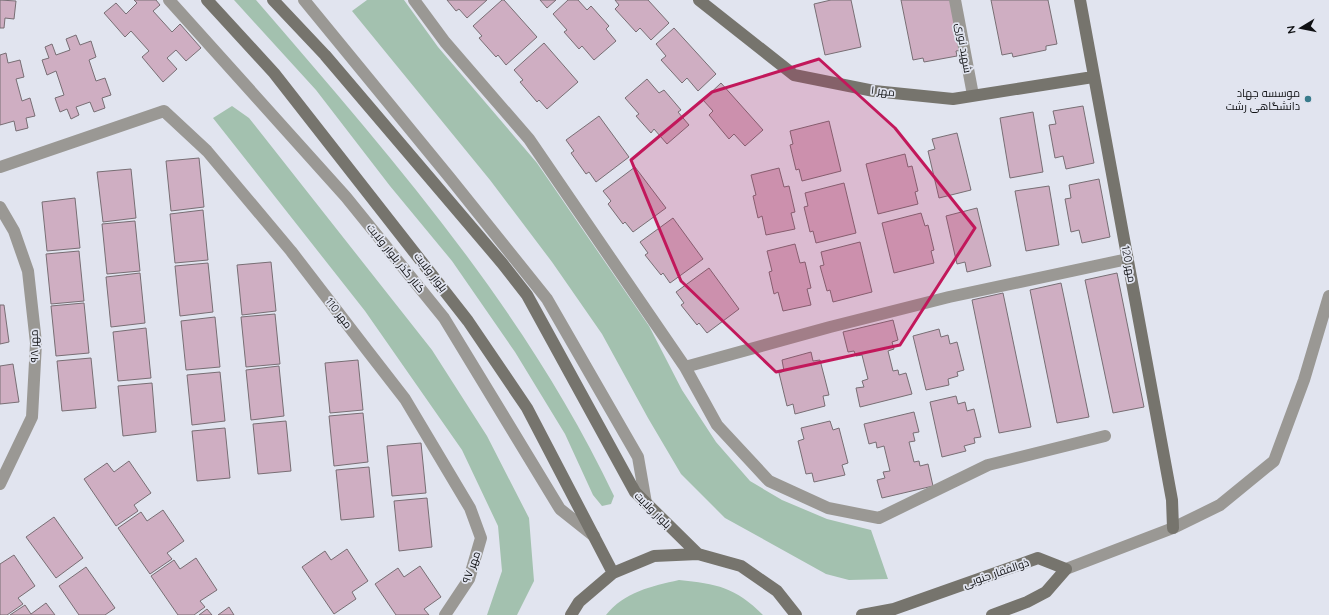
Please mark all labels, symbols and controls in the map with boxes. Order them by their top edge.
north arrow [1281,8,1321,48]
street label: شهید نوری [953,22,975,74]
text: N [1284,25,1299,35]
street label: مهر ۱ [870,83,896,99]
place label: موسسه جهاد دانشگاهی رشت [1226,86,1300,113]
marker: موسسه جهاد دانشگاهی رشت [1303,94,1313,104]
street label: کنار گذر بلوار ولایت [364,221,428,296]
street label: مهر 120 [1119,244,1139,284]
street label: بلوار ولایت [411,249,451,295]
street label: مهر 110 [323,295,355,331]
street label: مهر ۹۸ [27,329,41,363]
street label: بلوار ولایت [632,489,674,531]
street label: مهر ۹۷ [459,549,483,585]
street label: ذوالفقار جنوبی [961,555,1031,591]

